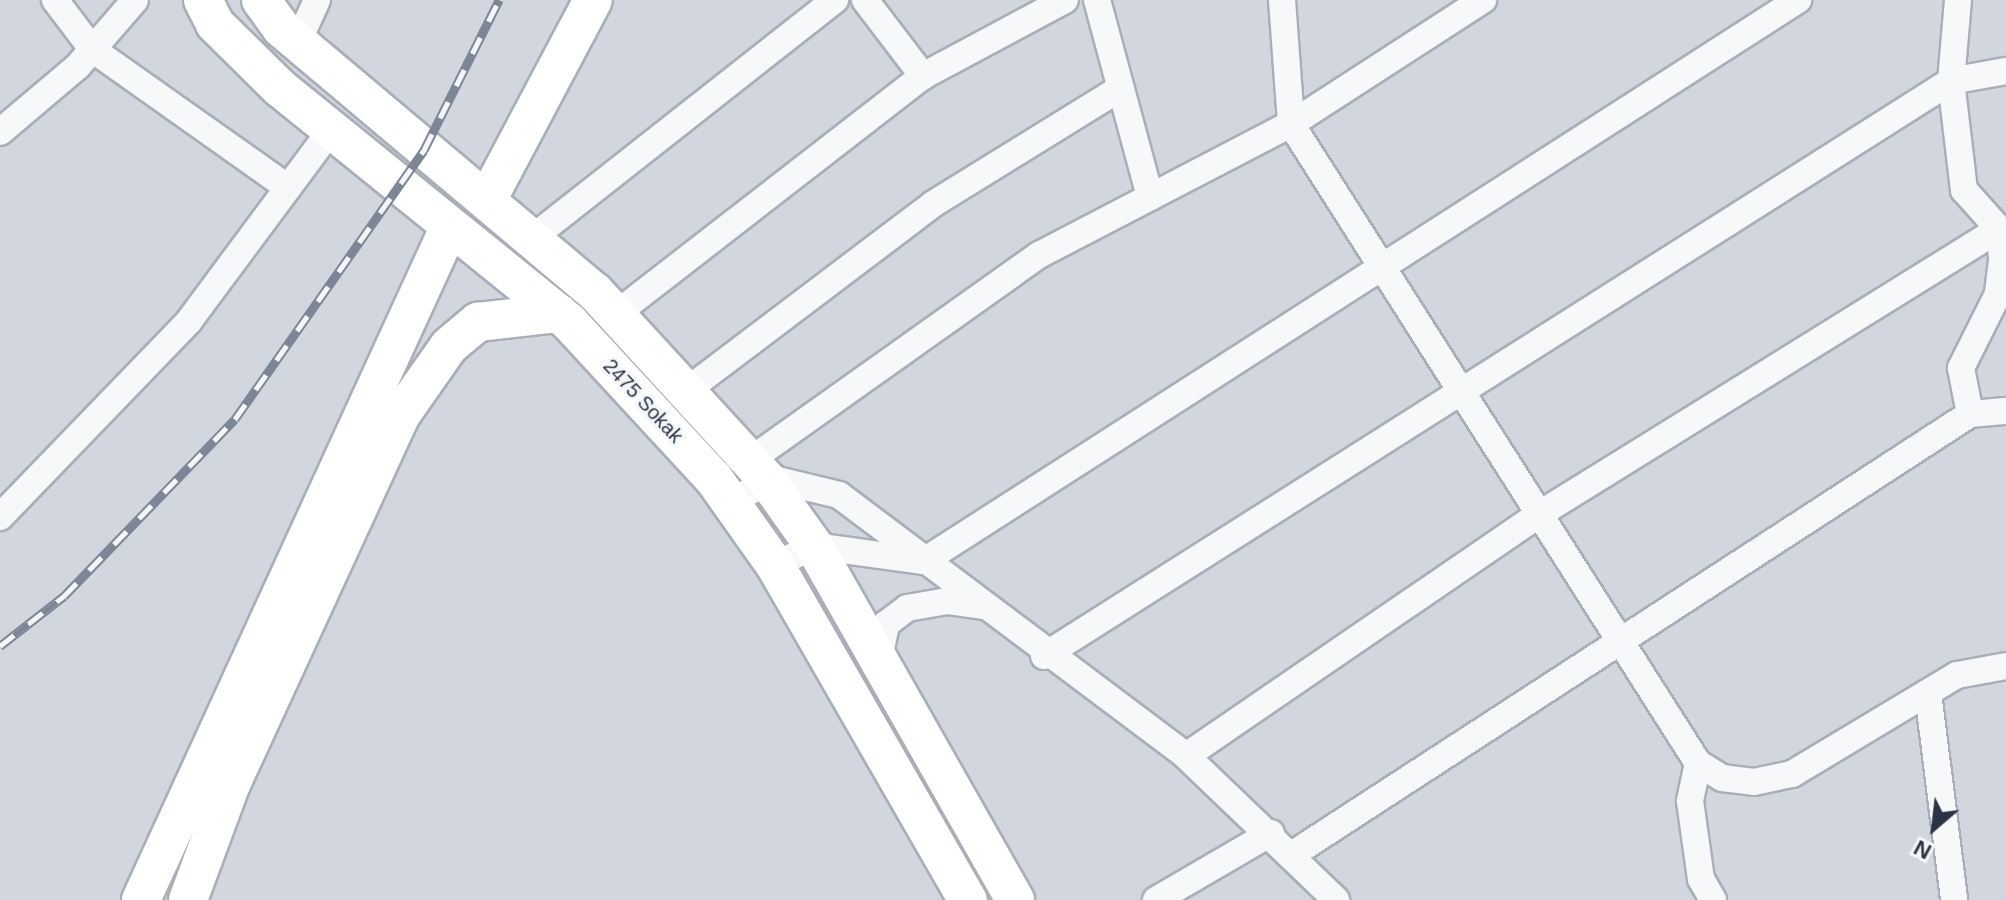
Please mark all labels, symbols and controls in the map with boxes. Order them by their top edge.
street label: 2475 Sokak [598,354,688,448]
north arrow [1894,788,1974,868]
text: N [1910,835,1935,864]

